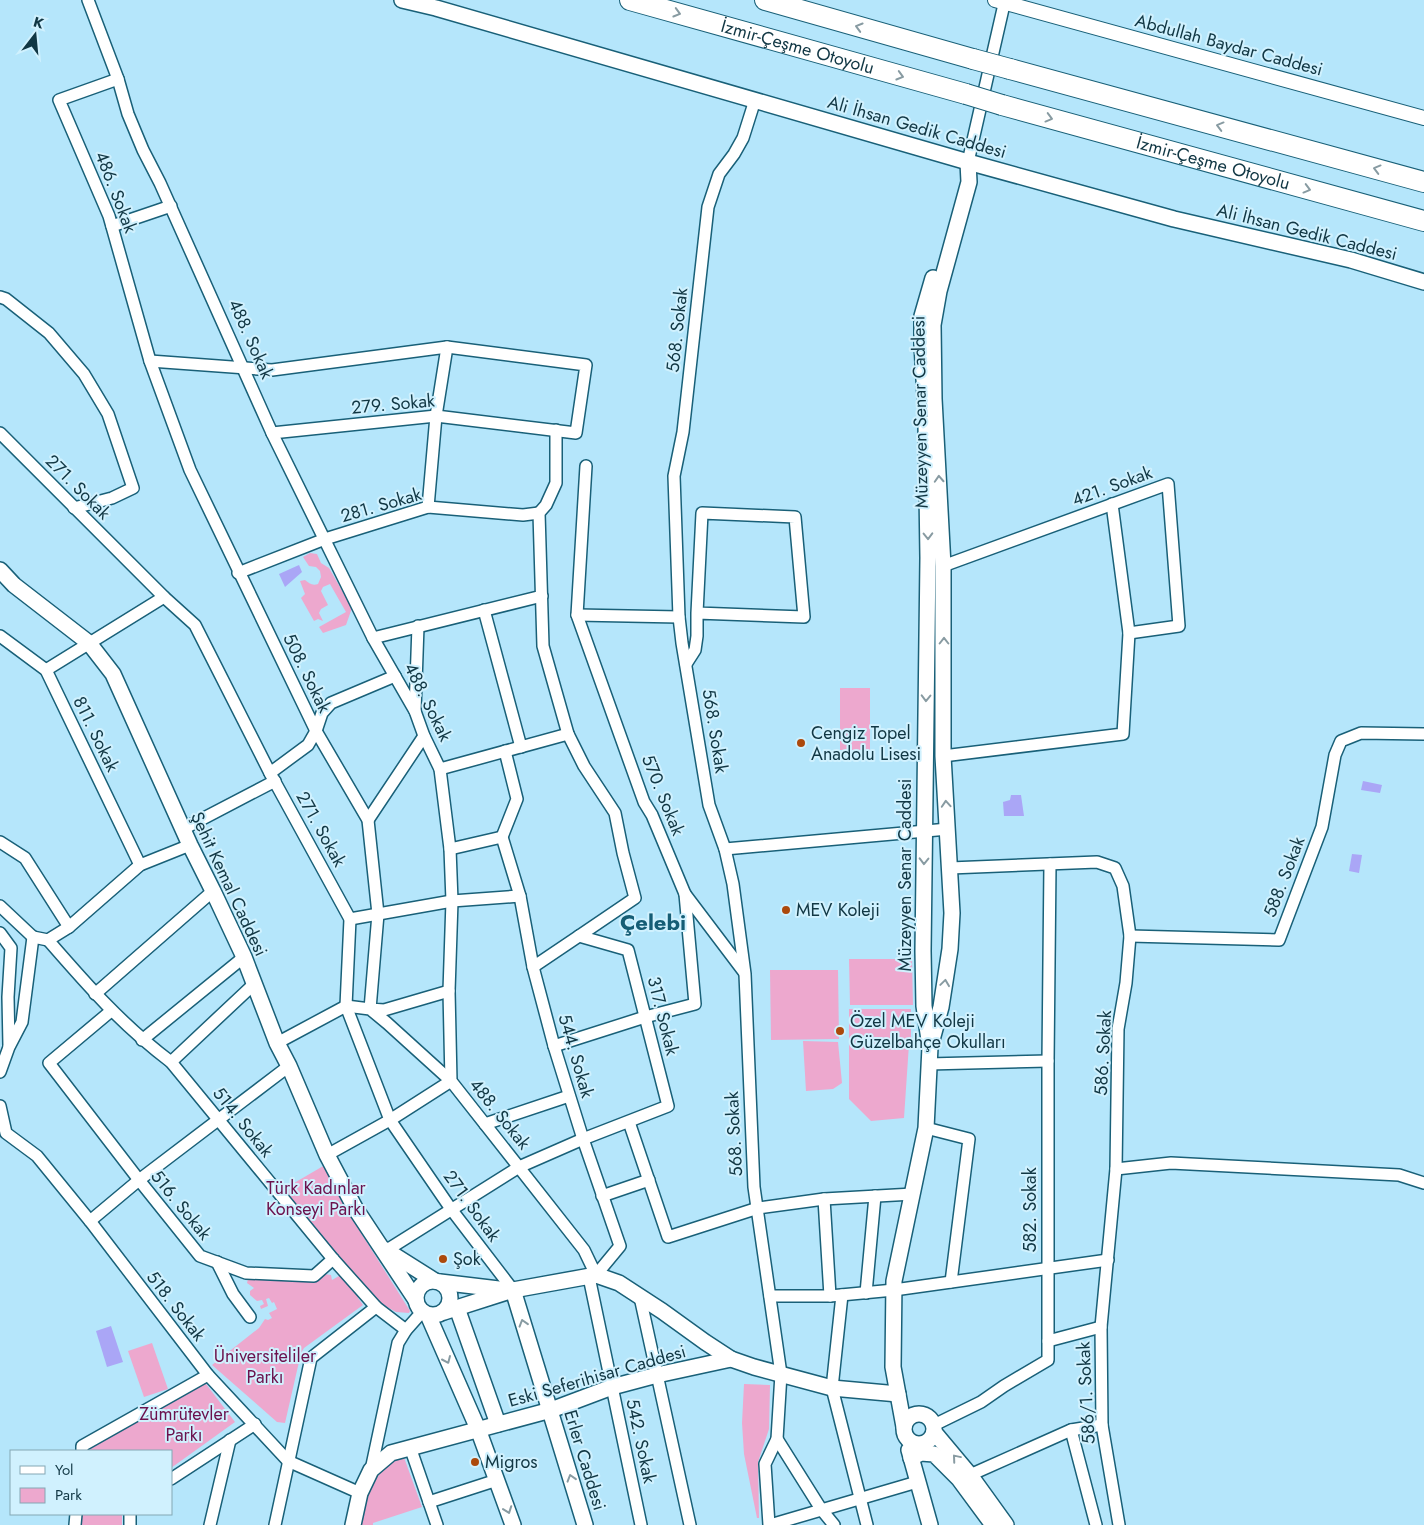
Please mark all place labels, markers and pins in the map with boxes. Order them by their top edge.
place label: Cengiz Topel Anadolu Lisesi [811,720,921,767]
marker: Cengiz Topel Anadolu Lisesi [795,737,807,749]
place label: MEV Koleji [796,897,880,923]
marker: MEV Koleji [780,904,792,916]
place label: Özel MEV Koleji Güzelbahçe Okulları [850,1008,1006,1055]
marker: Özel MEV Koleji Güzelbahçe Okulları [834,1025,846,1037]
place label: Şok [453,1246,481,1272]
marker: Şok [437,1253,449,1265]
place label: Migros [485,1449,538,1475]
marker: Migros [469,1456,481,1468]

